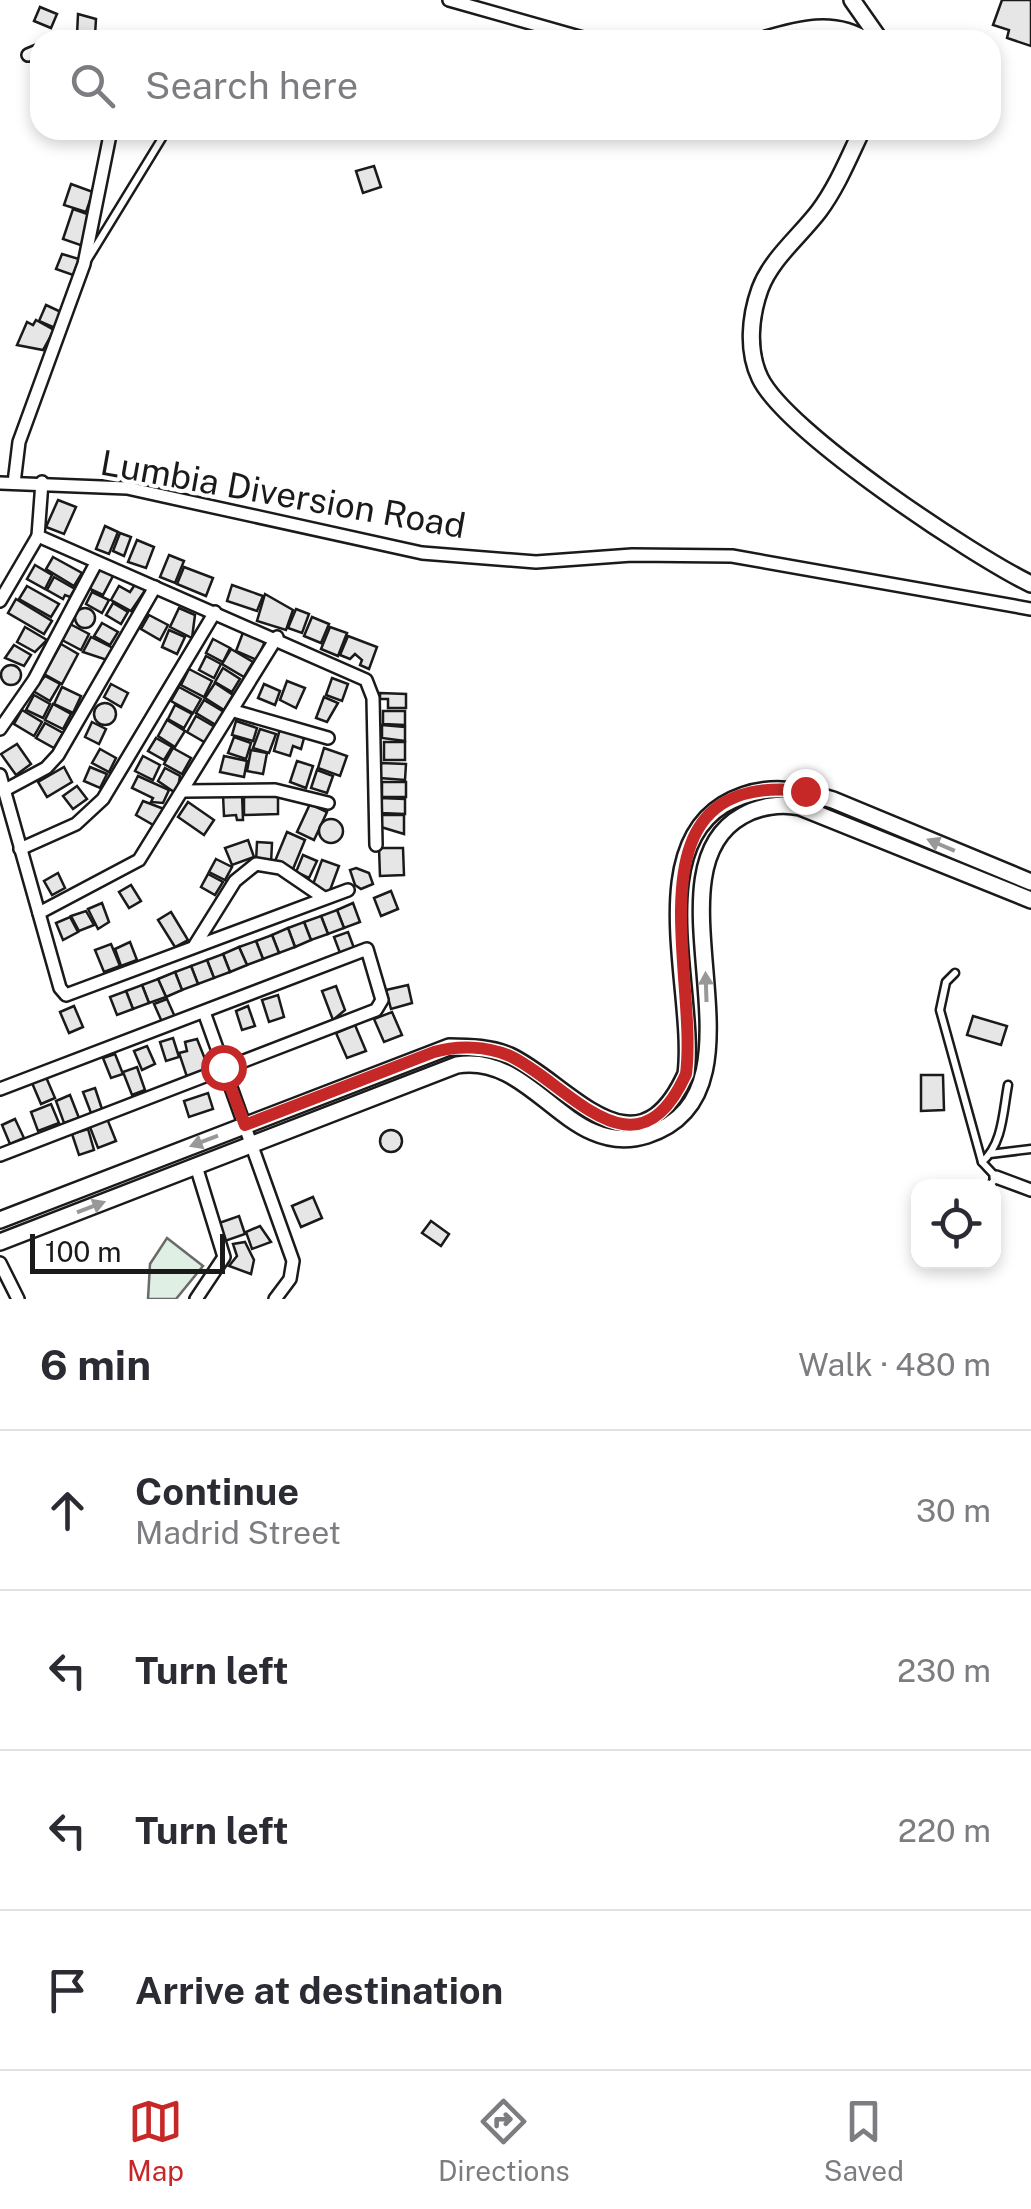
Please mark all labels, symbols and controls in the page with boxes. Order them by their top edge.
search box [30,30,1001,140]
icon: search [65,58,120,113]
text: Search here [145,63,358,108]
street label: Lumbia Diversion Road [97,442,469,546]
route end [783,769,829,815]
one-way arrow [926,837,956,853]
one-way arrow [698,971,714,1003]
route start [201,1045,247,1091]
one-way arrow [188,1134,218,1149]
map controls [911,1179,1001,1269]
button: locate [911,1179,1001,1269]
one-way arrow [76,1198,106,1214]
scale bar [30,1229,225,1274]
text: 100 m [45,1235,122,1268]
text: 6 min [40,1340,151,1389]
text: Walk · 480 m [798,1346,991,1383]
text: Continue [135,1469,299,1514]
icon: ahead [40,1483,95,1538]
text: 30 m [916,1492,991,1529]
text: Madrid Street [135,1514,341,1551]
icon: left [40,1643,95,1698]
text: Turn left [135,1648,289,1693]
text: 230 m [897,1652,991,1689]
icon: left [40,1803,95,1858]
text: Turn left [135,1808,289,1853]
text: 220 m [898,1812,991,1849]
icon: arrive [40,1963,95,2018]
text: Arrive at destination [135,1968,503,2013]
tab: Map [127,2094,184,2187]
tab: Directions [438,2094,570,2187]
tab: Saved [824,2094,904,2187]

